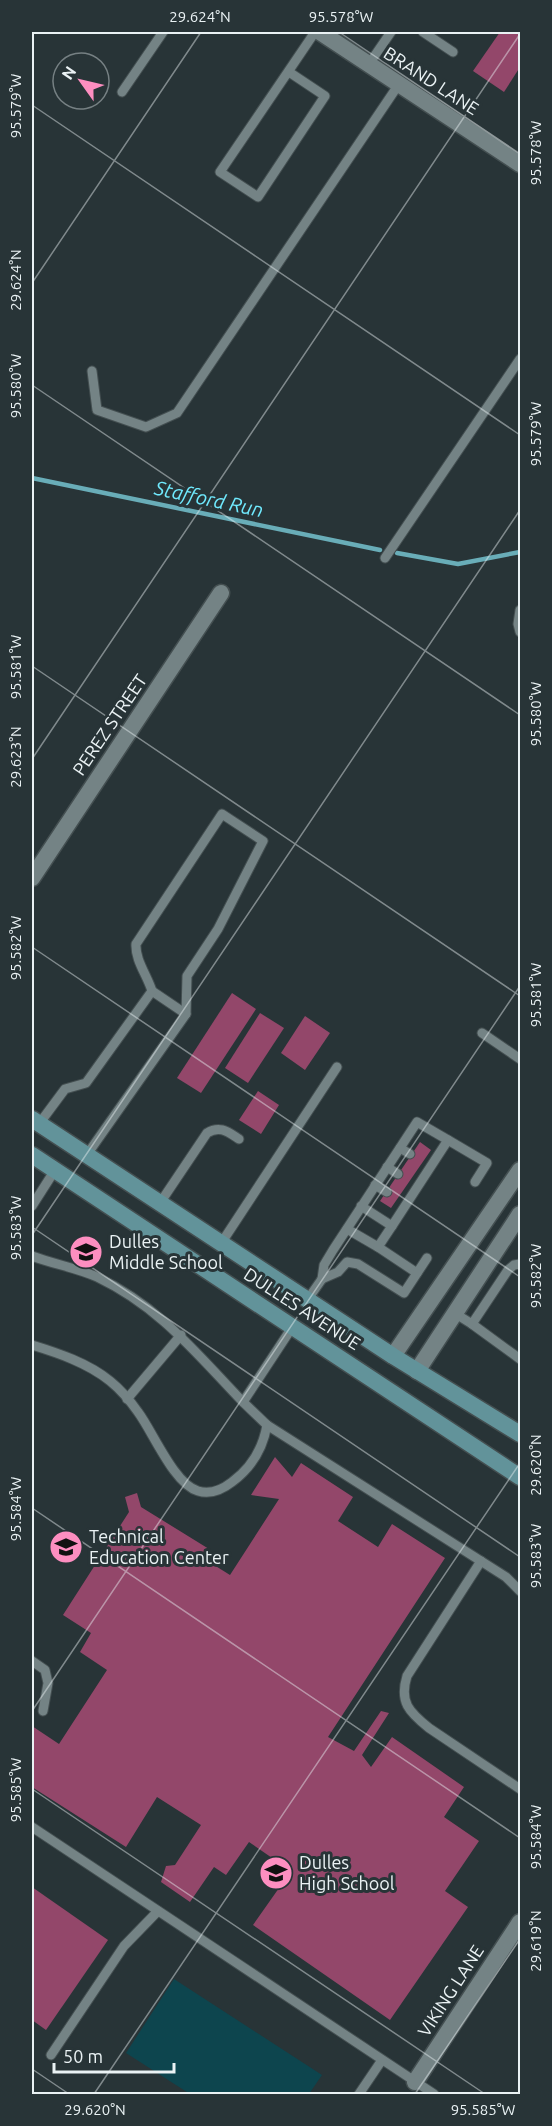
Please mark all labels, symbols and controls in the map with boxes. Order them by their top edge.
text: 29.624°N [169,8,231,25]
text: 95.578°W [309,8,373,25]
street label: BRAND LANE [380,42,483,118]
north arrow [51,51,111,111]
text: N [58,63,79,83]
text: 95.579°W [7,74,24,138]
text: 95.578°W [527,121,544,185]
text: 29.624°N [7,249,24,311]
text: 95.580°W [7,354,24,418]
text: 95.579°W [527,402,544,466]
water label: Stafford Run [152,476,266,521]
text: 95.581°W [7,635,24,699]
street label: PEREZ STREET [68,670,150,779]
text: 95.580°W [527,682,544,746]
text: 29.623°N [7,726,24,788]
text: 95.582°W [7,916,24,980]
text: 95.581°W [527,963,544,1027]
text: 95.583°W [7,1196,24,1260]
place label: Dulles Middle School [109,1231,223,1272]
school or university icon: Dulles Middle School [68,1234,104,1270]
text: 95.582°W [527,1244,544,1308]
street label: DULLES AVENUE [241,1263,364,1353]
text: 29.620°N [527,1434,544,1496]
text: 95.584°W [7,1477,24,1541]
text: 95.583°W [527,1524,544,1588]
place label: Technical Education Center [89,1526,229,1567]
school or university icon: Technical Education Center [48,1529,84,1565]
text: 95.585°W [7,1758,24,1822]
text: 95.584°W [527,1805,544,1869]
place label: Dulles High School [299,1852,395,1893]
school or university icon: Dulles High School [258,1855,294,1891]
text: 29.619°N [527,1910,544,1972]
street label: VIKING LANE [413,1941,487,2040]
scale bar [54,2036,174,2074]
text: 50 m [63,2046,103,2066]
text: 29.620°N [64,2101,126,2118]
text: 95.585°W [451,2101,515,2118]

